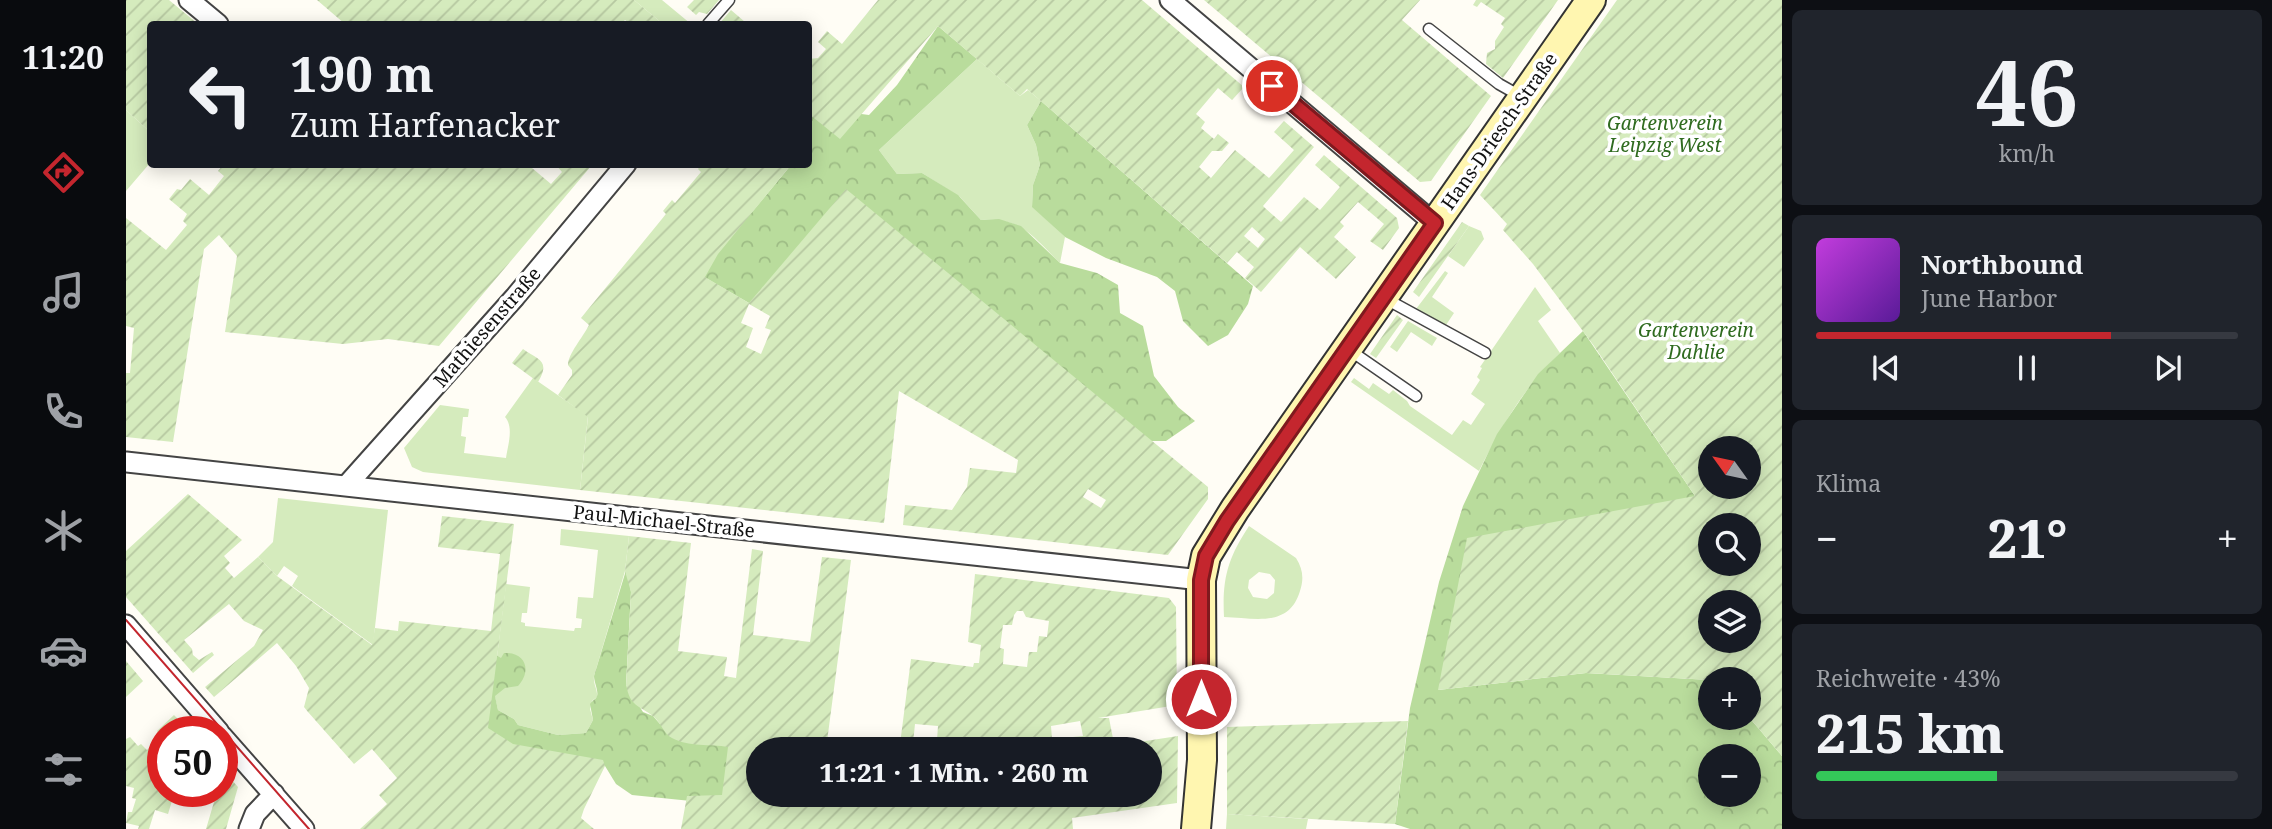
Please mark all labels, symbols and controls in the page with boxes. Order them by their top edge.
text: 46 [1976,29,2078,153]
text: 11:20 [22,35,104,78]
text: 190 m [290,40,434,106]
street label: Hans-Driesch-Straße [1435,47,1563,215]
icon: left [175,49,266,140]
pin [1242,56,1302,116]
icon: arrive [1253,67,1291,105]
text: Zum Harfenacker [290,103,560,146]
park label: Gartenverein Leipzig West [1607,110,1724,158]
text: km/h [1999,137,2055,169]
icon: directions [39,148,88,197]
text: Northbound [1921,246,2083,282]
street label: Mathiesenstraße [427,261,547,393]
icon: music [39,268,88,317]
text: June Harbor [1921,282,2057,314]
park label: Gartenverein Dahlie [1638,317,1755,365]
icon: previous [1867,349,1905,387]
icon: pause [2008,349,2046,387]
icon: next [2149,349,2187,387]
icon: phone [39,387,88,436]
north arrow [1698,436,1760,499]
map controls [1698,436,1761,807]
text: Klima [1816,467,1881,499]
street label: Paul-Michael-Straße [572,499,756,543]
text: 21° [1987,502,2067,573]
icon: climate [39,506,88,555]
text: − [1816,512,1838,564]
text: + [2217,512,2238,564]
button: search [1698,513,1761,576]
button: layers [1698,590,1761,653]
icon: car [39,626,88,675]
position arrow [1164,662,1238,736]
text: Reichweite · 43% [1816,662,2001,694]
button: + [1698,667,1761,730]
text: 215 km [1816,697,2004,768]
speed limit sign: 50 [147,716,238,807]
button: − [1698,744,1761,807]
icon: filters [39,745,88,794]
text: 11:21 · 1 Min. · 260 m [820,754,1088,790]

